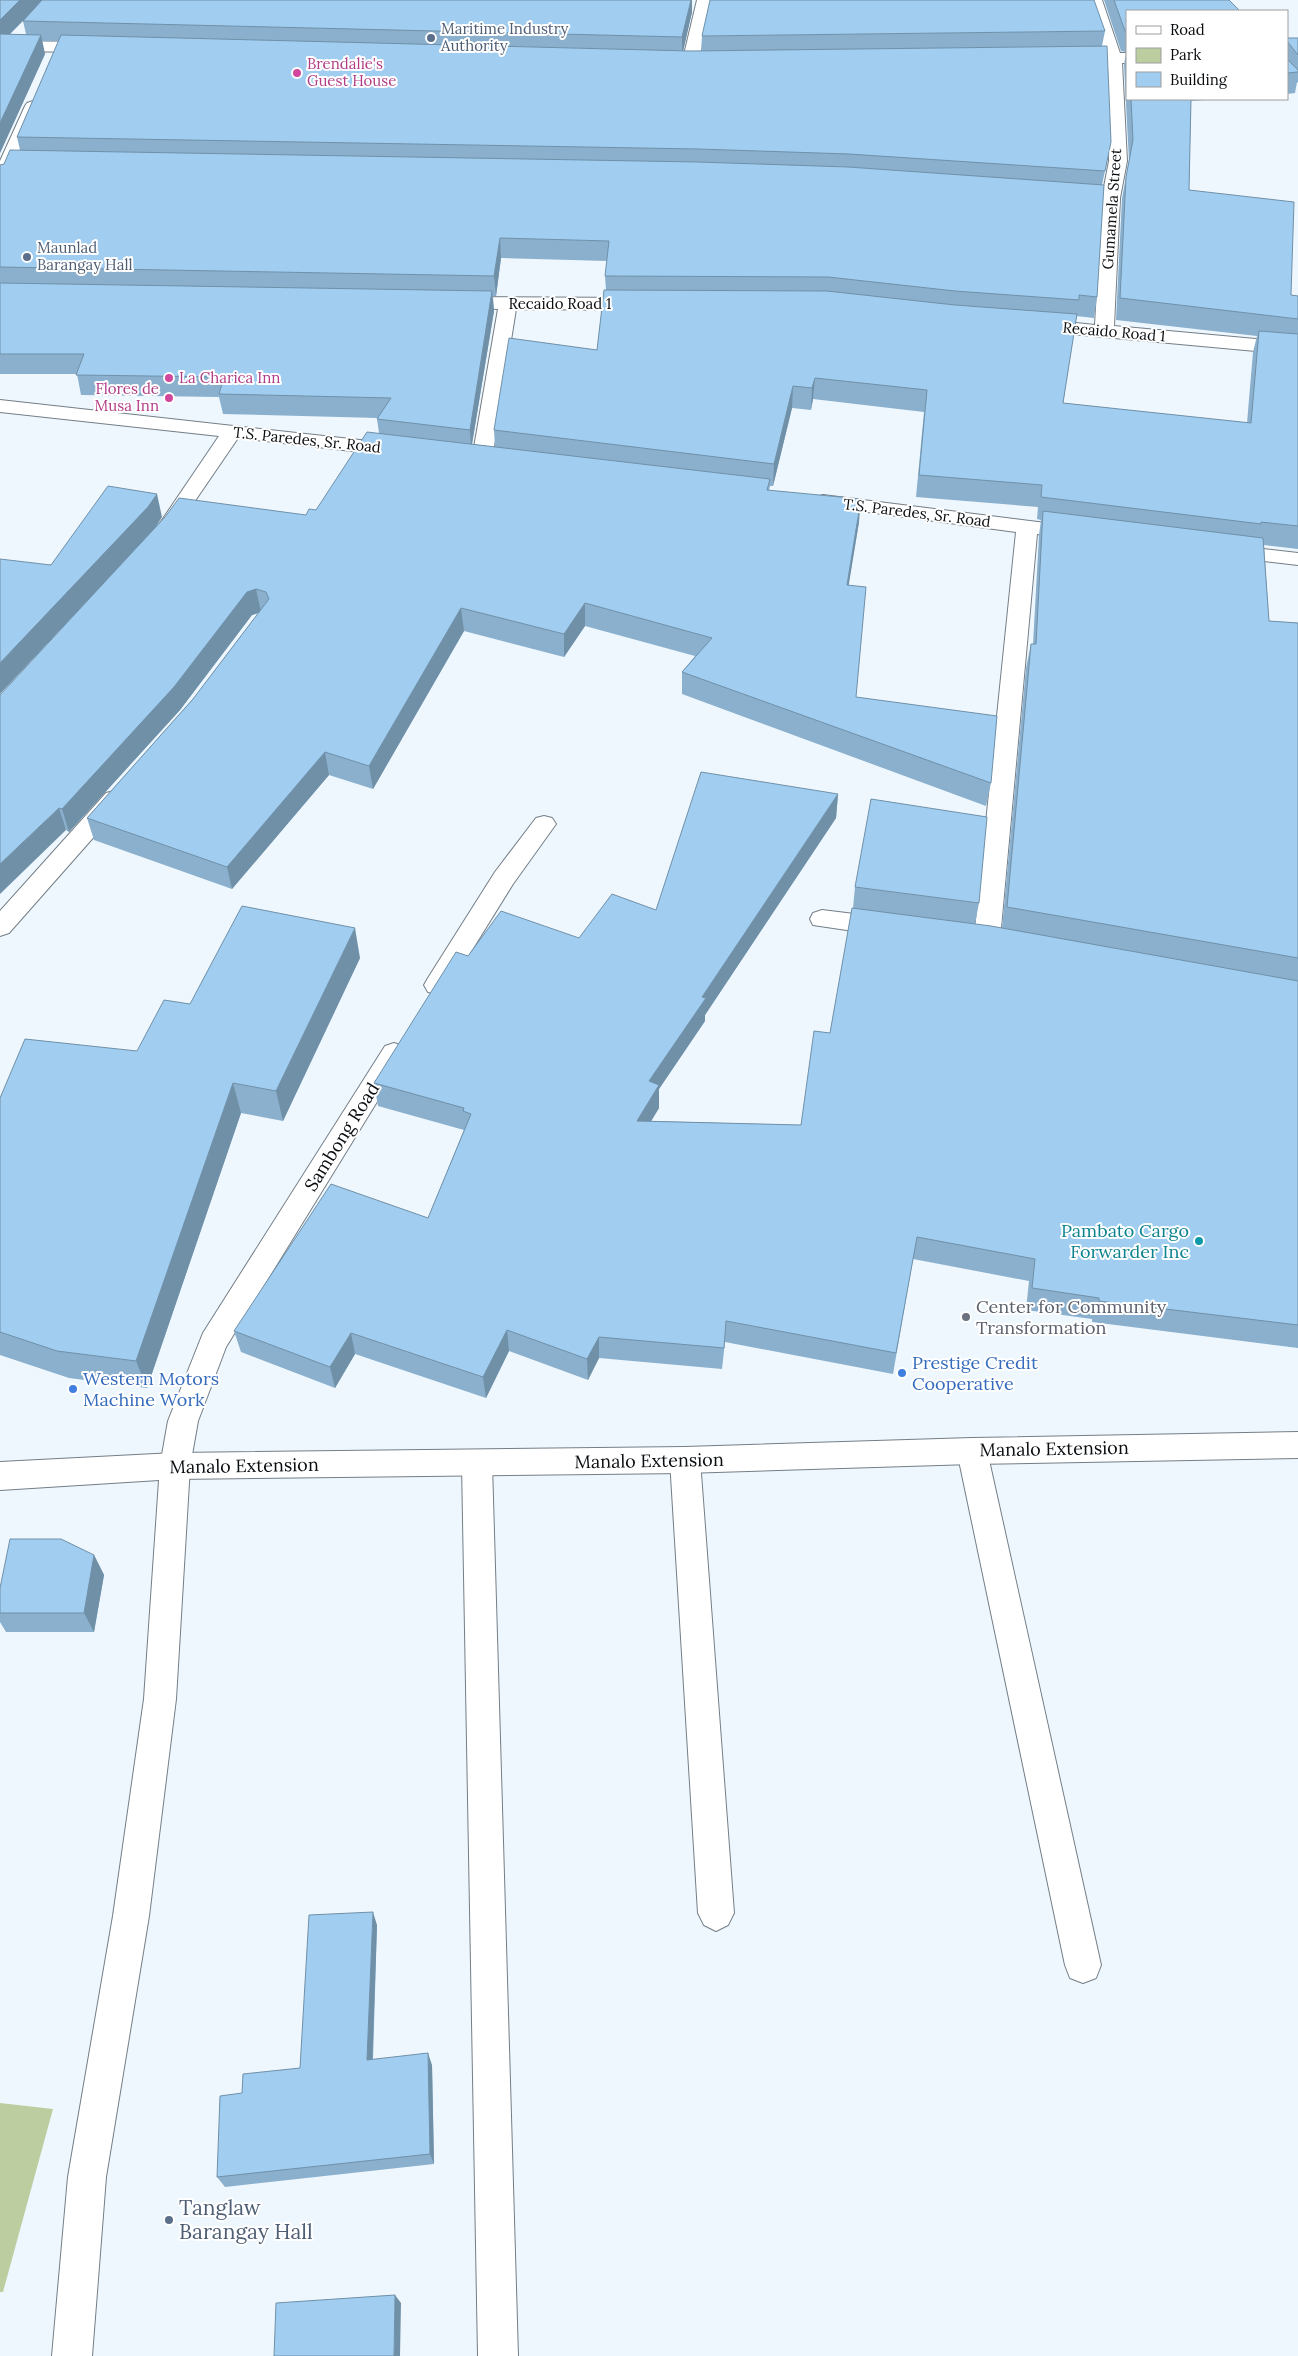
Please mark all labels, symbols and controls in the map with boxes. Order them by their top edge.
legend [1126,10,1288,100]
place label: Maritime Industry Authority [440,19,568,55]
text: Road [1170,20,1205,39]
marker: Maritime Industry Authority [425,32,437,44]
text: Park [1170,45,1201,64]
place label: Brendalie's Guest House [307,54,396,90]
marker: Brendalie's Guest House [291,67,303,79]
text: Building [1170,70,1228,89]
street label: Gumamela Street [1098,148,1125,270]
place label: Maunlad Barangay Hall [37,238,133,274]
marker: Maunlad Barangay Hall [21,251,33,263]
street label: Recaido Road 1 [508,294,612,313]
street label: Recaido Road 1 [1062,318,1166,345]
place label: La Charica Inn [179,368,280,387]
marker: La Charica Inn [163,372,175,384]
place label: Flores de Musa Inn [95,379,159,415]
marker: Flores de Musa Inn [163,392,175,404]
street label: T.S. Paredes, Sr. Road [232,422,382,457]
street label: T.S. Paredes, Sr. Road [842,494,992,531]
street label: Sambong Road [299,1078,384,1195]
place label: Pambato Cargo Forwarder Inc [1061,1219,1189,1263]
marker: Pambato Cargo Forwarder Inc [1193,1235,1205,1247]
place label: Center for Community Transformation [976,1295,1167,1339]
marker: Center for Community Transformation [960,1311,972,1323]
place label: Prestige Credit Cooperative [912,1351,1038,1395]
place label: Western Motors Machine Work [83,1367,219,1411]
marker: Prestige Credit Cooperative [896,1367,908,1379]
marker: Western Motors Machine Work [67,1383,79,1395]
street label: Manalo Extension [979,1436,1129,1461]
street label: Manalo Extension [574,1448,724,1473]
street label: Manalo Extension [169,1453,319,1478]
place label: Tanglaw Barangay Hall [179,2194,313,2245]
marker: Tanglaw Barangay Hall [163,2214,175,2226]

